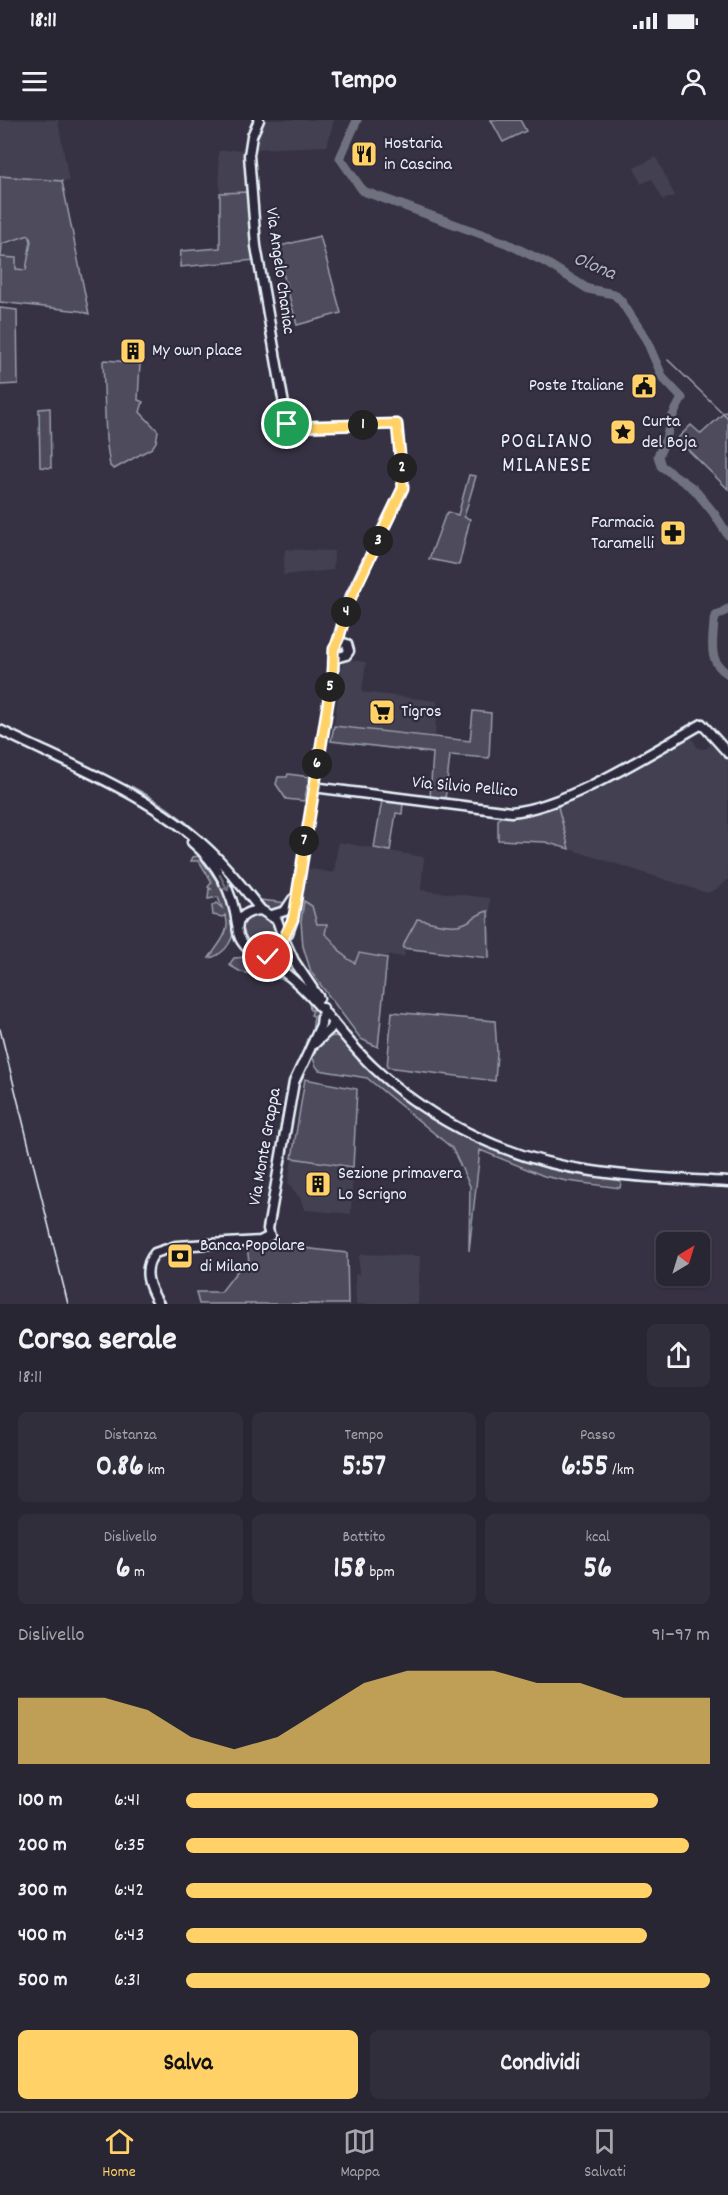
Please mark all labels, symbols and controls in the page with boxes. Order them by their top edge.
text: 18:11 [30,6,57,37]
text: Tempo [331,62,397,101]
icon: menu [18,65,51,98]
icon: person [677,65,710,98]
place label: Hostaria in Cascina [384,132,452,178]
restaurant icon: Hostaria in Cascina [349,139,379,169]
street label: Via Angelo Chaniac [258,206,300,336]
water label: Olona [568,246,621,289]
building icon: My own place [118,336,148,366]
place label: My own place [152,339,242,364]
public building icon: Poste Italiane [629,371,659,401]
place label: Poste Italiane [529,374,624,399]
pin [261,398,312,449]
icon: arrive [270,407,303,440]
pin: 1 [348,410,378,440]
place label: Curta del Boja [642,410,697,456]
text: 1 [361,413,365,436]
place icon: Curta del Boja [608,417,638,447]
district label: POGLIANO MILANESE [500,428,594,482]
pin: 2 [387,453,417,483]
text: 2 [399,456,406,479]
place label: Farmacia Taramelli [591,511,655,557]
pharmacy icon: Farmacia Taramelli [658,518,688,548]
pin: 3 [363,526,393,556]
text: 3 [374,529,382,552]
pin: 4 [331,597,361,627]
text: 4 [343,600,349,623]
pin: 5 [315,672,345,702]
text: 5 [326,675,334,698]
supermarket icon: Tigros [367,697,397,727]
place label: Tigros [401,700,442,725]
pin: 6 [302,749,332,779]
text: 6 [313,752,321,775]
street label: Via Silvio Pellico [411,771,519,805]
pin: 7 [289,826,319,856]
text: 7 [301,829,307,852]
one-way arrow [218,874,230,891]
pin [242,931,293,982]
icon: check [251,940,284,973]
street label: Via Monte Grappa [243,1086,289,1208]
place label: Sezione primavera Lo Scrigno [338,1162,463,1208]
building icon: Sezione primavera Lo Scrigno [303,1169,333,1199]
north arrow [656,1232,710,1286]
map controls [656,1232,710,1286]
place label: Banca Popolare di Milano [200,1234,305,1280]
bank icon: Banca Popolare di Milano [165,1241,195,1271]
text: Corsa serale [18,1318,177,1365]
button: share [647,1324,710,1387]
text: 18:11 [18,1364,42,1392]
text: Distanza [104,1424,156,1447]
text: Tempo [345,1424,383,1447]
text: Passo [580,1424,615,1447]
text: 0.86 [96,1447,144,1490]
text: 5:57 [342,1447,386,1490]
text: 6:55 [561,1447,609,1490]
text: km [144,1459,165,1482]
text: /km [609,1459,634,1482]
text: Dislivello [104,1526,157,1549]
text: Battito [343,1526,385,1549]
text: kcal [586,1526,610,1549]
text: 6 [116,1549,130,1592]
text: 158 [333,1549,366,1592]
text: 56 [583,1549,612,1592]
text: m [130,1561,145,1584]
text: bpm [366,1561,395,1584]
text: Dislivello [18,1622,84,1650]
text: 91–97 m [651,1622,710,1650]
text: 100 m [18,1787,63,1815]
text: 6:41 [114,1787,140,1815]
text: 200 m [18,1832,67,1860]
text: 6:35 [114,1832,145,1860]
text: 300 m [18,1877,67,1905]
text: 6:42 [114,1877,144,1905]
text: 400 m [18,1922,66,1950]
text: 6:43 [114,1922,144,1950]
text: 500 m [18,1967,67,1995]
text: 6:31 [114,1967,140,1995]
button: Salva [18,2030,358,2099]
button: Condividi [370,2030,710,2099]
tab: Home [102,2125,136,2184]
tab: Mappa [340,2125,380,2184]
tab: Salvati [584,2125,626,2184]

